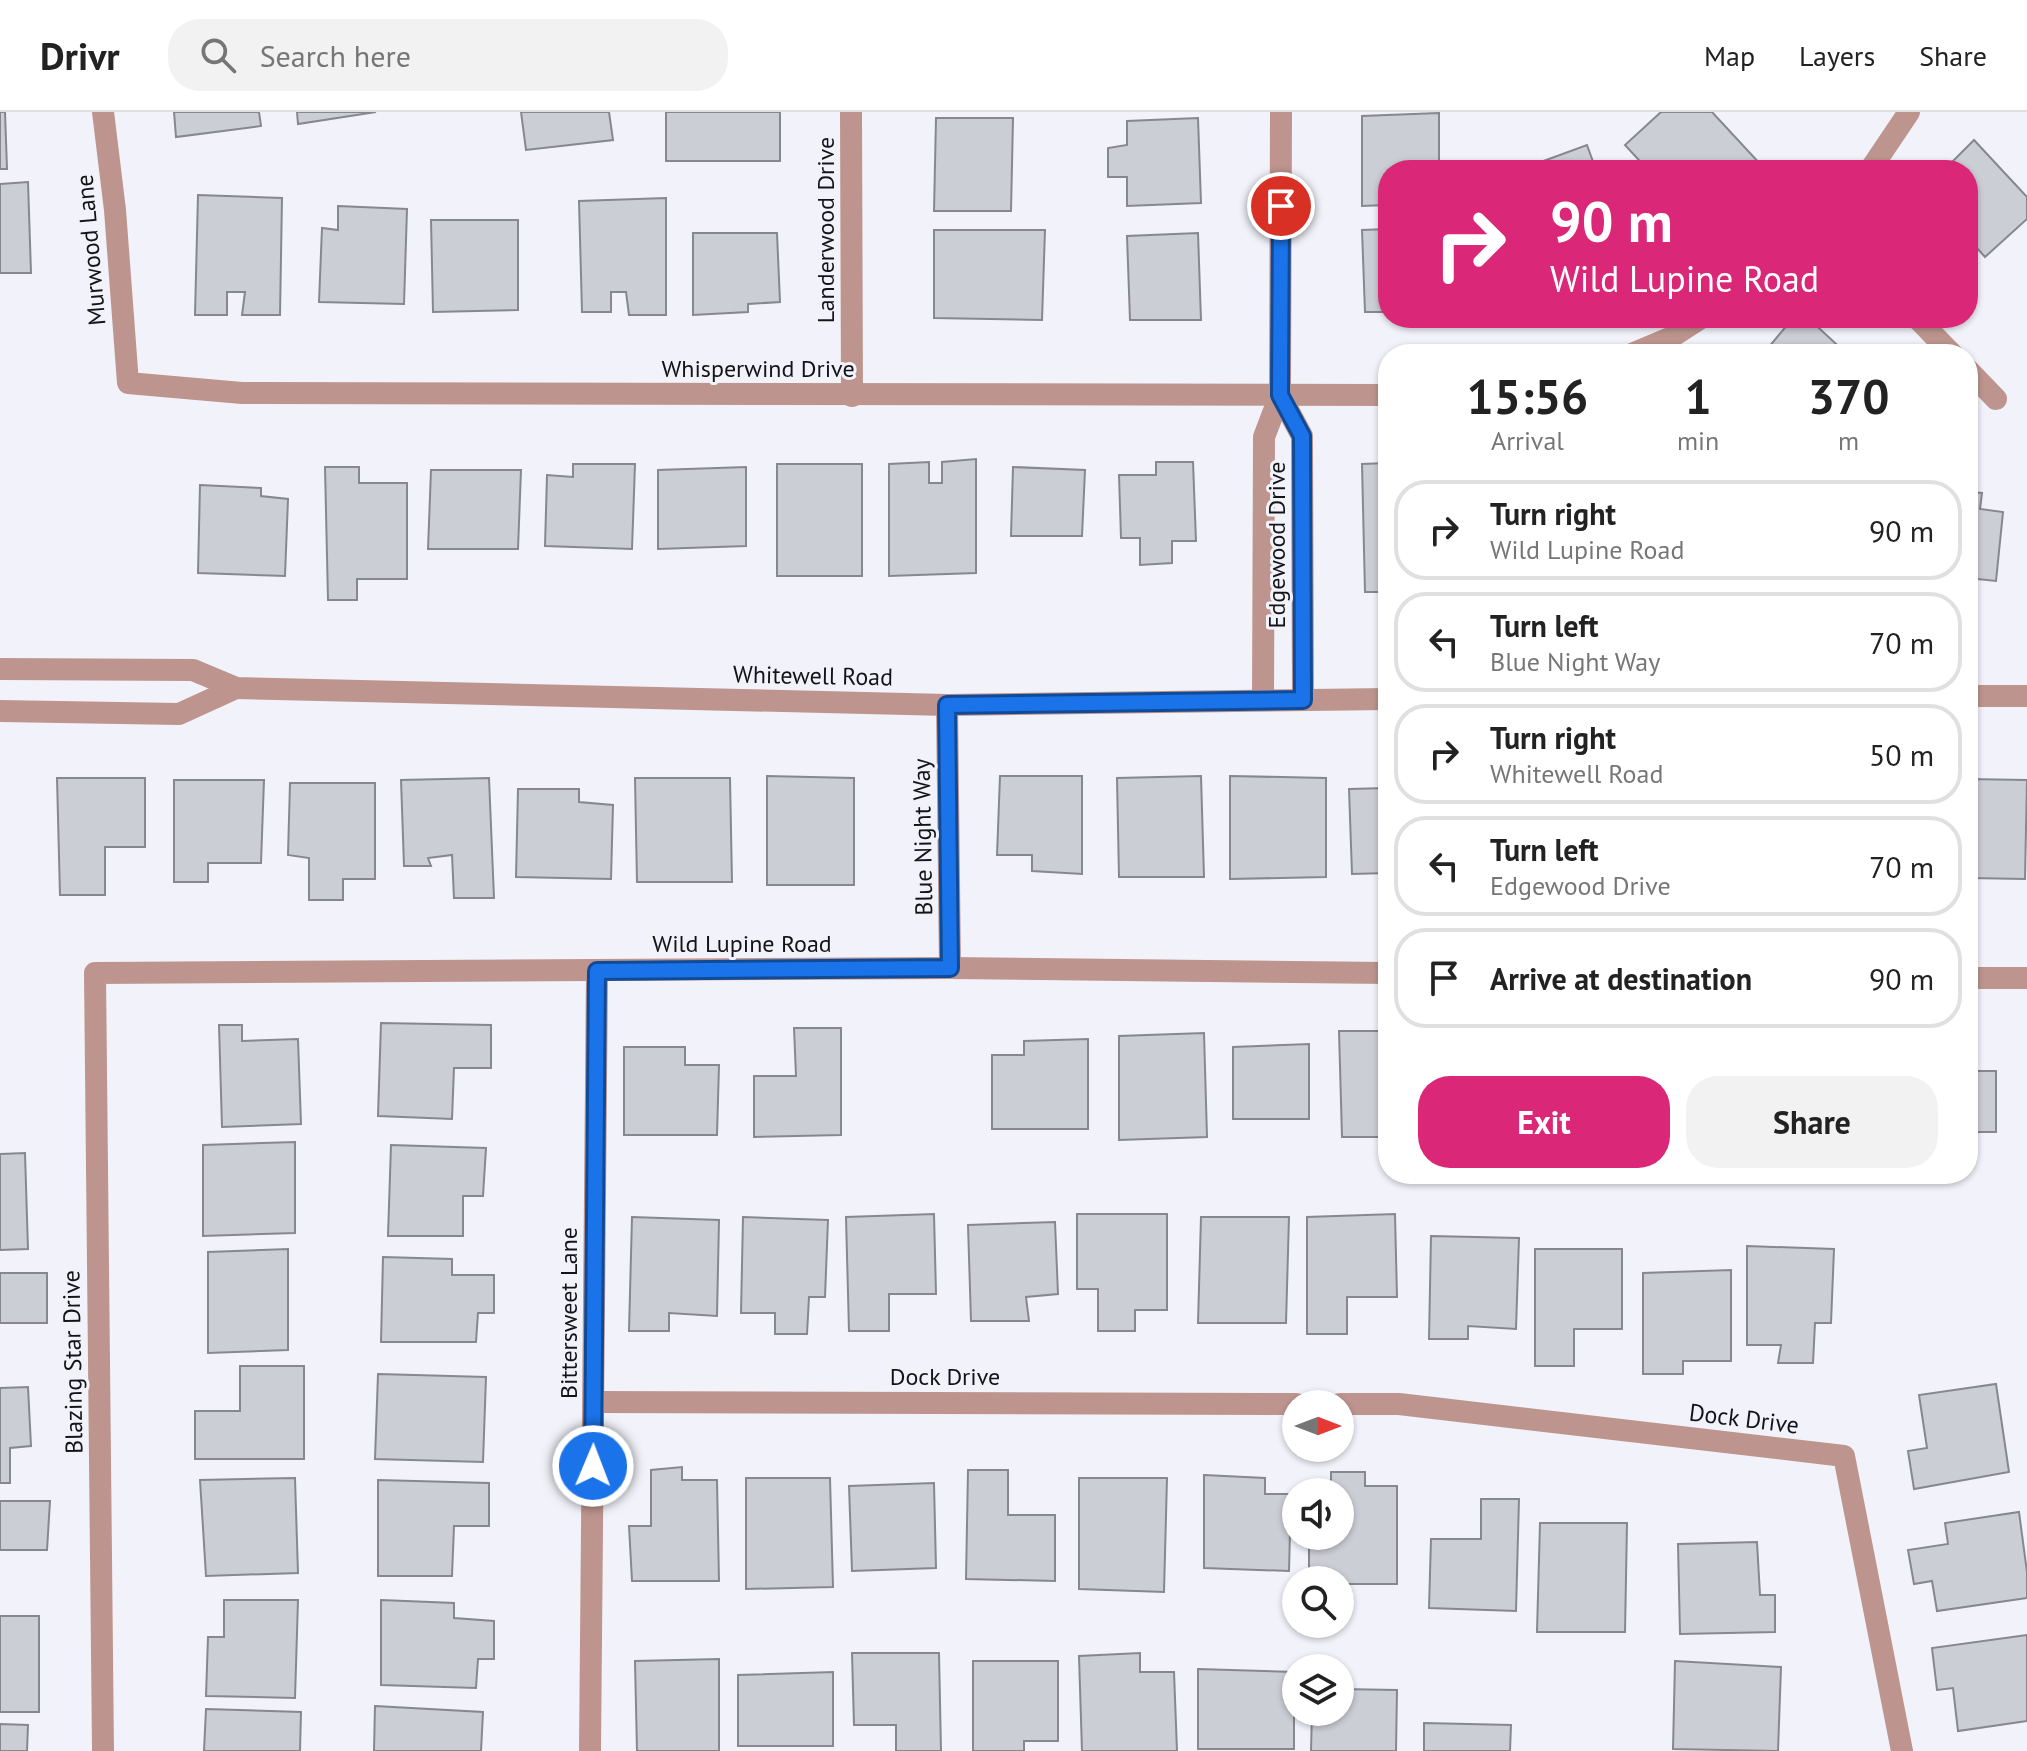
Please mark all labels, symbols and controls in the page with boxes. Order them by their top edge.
search box [168,19,728,91]
text: Drivr [40,31,120,80]
icon: search [196,33,240,77]
text: Search here [260,36,411,75]
text: Map [1704,37,1755,74]
text: Layers [1799,37,1875,74]
text: Share [1919,37,1987,74]
street label: Landerwood Drive [810,137,841,323]
pin [1247,172,1315,240]
street label: Murwood Lane [68,173,113,327]
icon: arrive [1259,184,1303,228]
text: 90 m [1550,185,1673,257]
icon: right [1418,192,1522,296]
text: Wild Lupine Road [1550,255,1819,302]
street label: Whisperwind Drive [661,353,855,384]
text: 15:56 [1467,365,1588,427]
text: 1 [1684,365,1712,427]
text: 370 [1808,365,1889,427]
text: Arrival [1491,424,1564,457]
text: min [1677,424,1719,457]
text: m [1838,424,1859,457]
street label: Edgewood Drive [1261,462,1292,628]
text: Turn right [1490,494,1616,533]
icon: right [1422,508,1466,552]
text: 90 m [1869,511,1934,550]
text: Wild Lupine Road [1490,533,1684,566]
text: Turn left [1490,606,1598,645]
icon: left [1422,620,1466,664]
text: 70 m [1869,623,1934,662]
text: Blue Night Way [1490,645,1660,678]
street label: Whitewell Road [733,659,893,692]
text: Turn right [1490,718,1616,757]
icon: right [1422,732,1466,776]
text: 50 m [1869,735,1934,774]
text: Whitewell Road [1490,757,1663,790]
street label: Blue Night Way [906,758,939,916]
text: Turn left [1490,830,1598,869]
icon: left [1422,844,1466,888]
text: 70 m [1869,847,1934,886]
text: Edgewood Drive [1490,869,1671,902]
street label: Wild Lupine Road [652,928,832,959]
icon: arrive [1422,956,1466,1000]
text: Arrive at destination [1490,959,1752,998]
text: 90 m [1869,959,1934,998]
button: Exit [1418,1076,1670,1168]
button: Share [1686,1076,1938,1168]
street label: Bittersweet Lane [553,1227,584,1399]
street label: Blazing Star Drive [55,1270,90,1454]
street label: Dock Drive [890,1361,1000,1392]
north arrow [1282,1390,1354,1462]
map controls [1282,1390,1354,1726]
street label: Dock Drive [1687,1396,1801,1441]
position arrow [551,1424,635,1508]
button: sound [1282,1478,1354,1550]
button: search [1282,1566,1354,1638]
button: layers [1282,1654,1354,1726]

